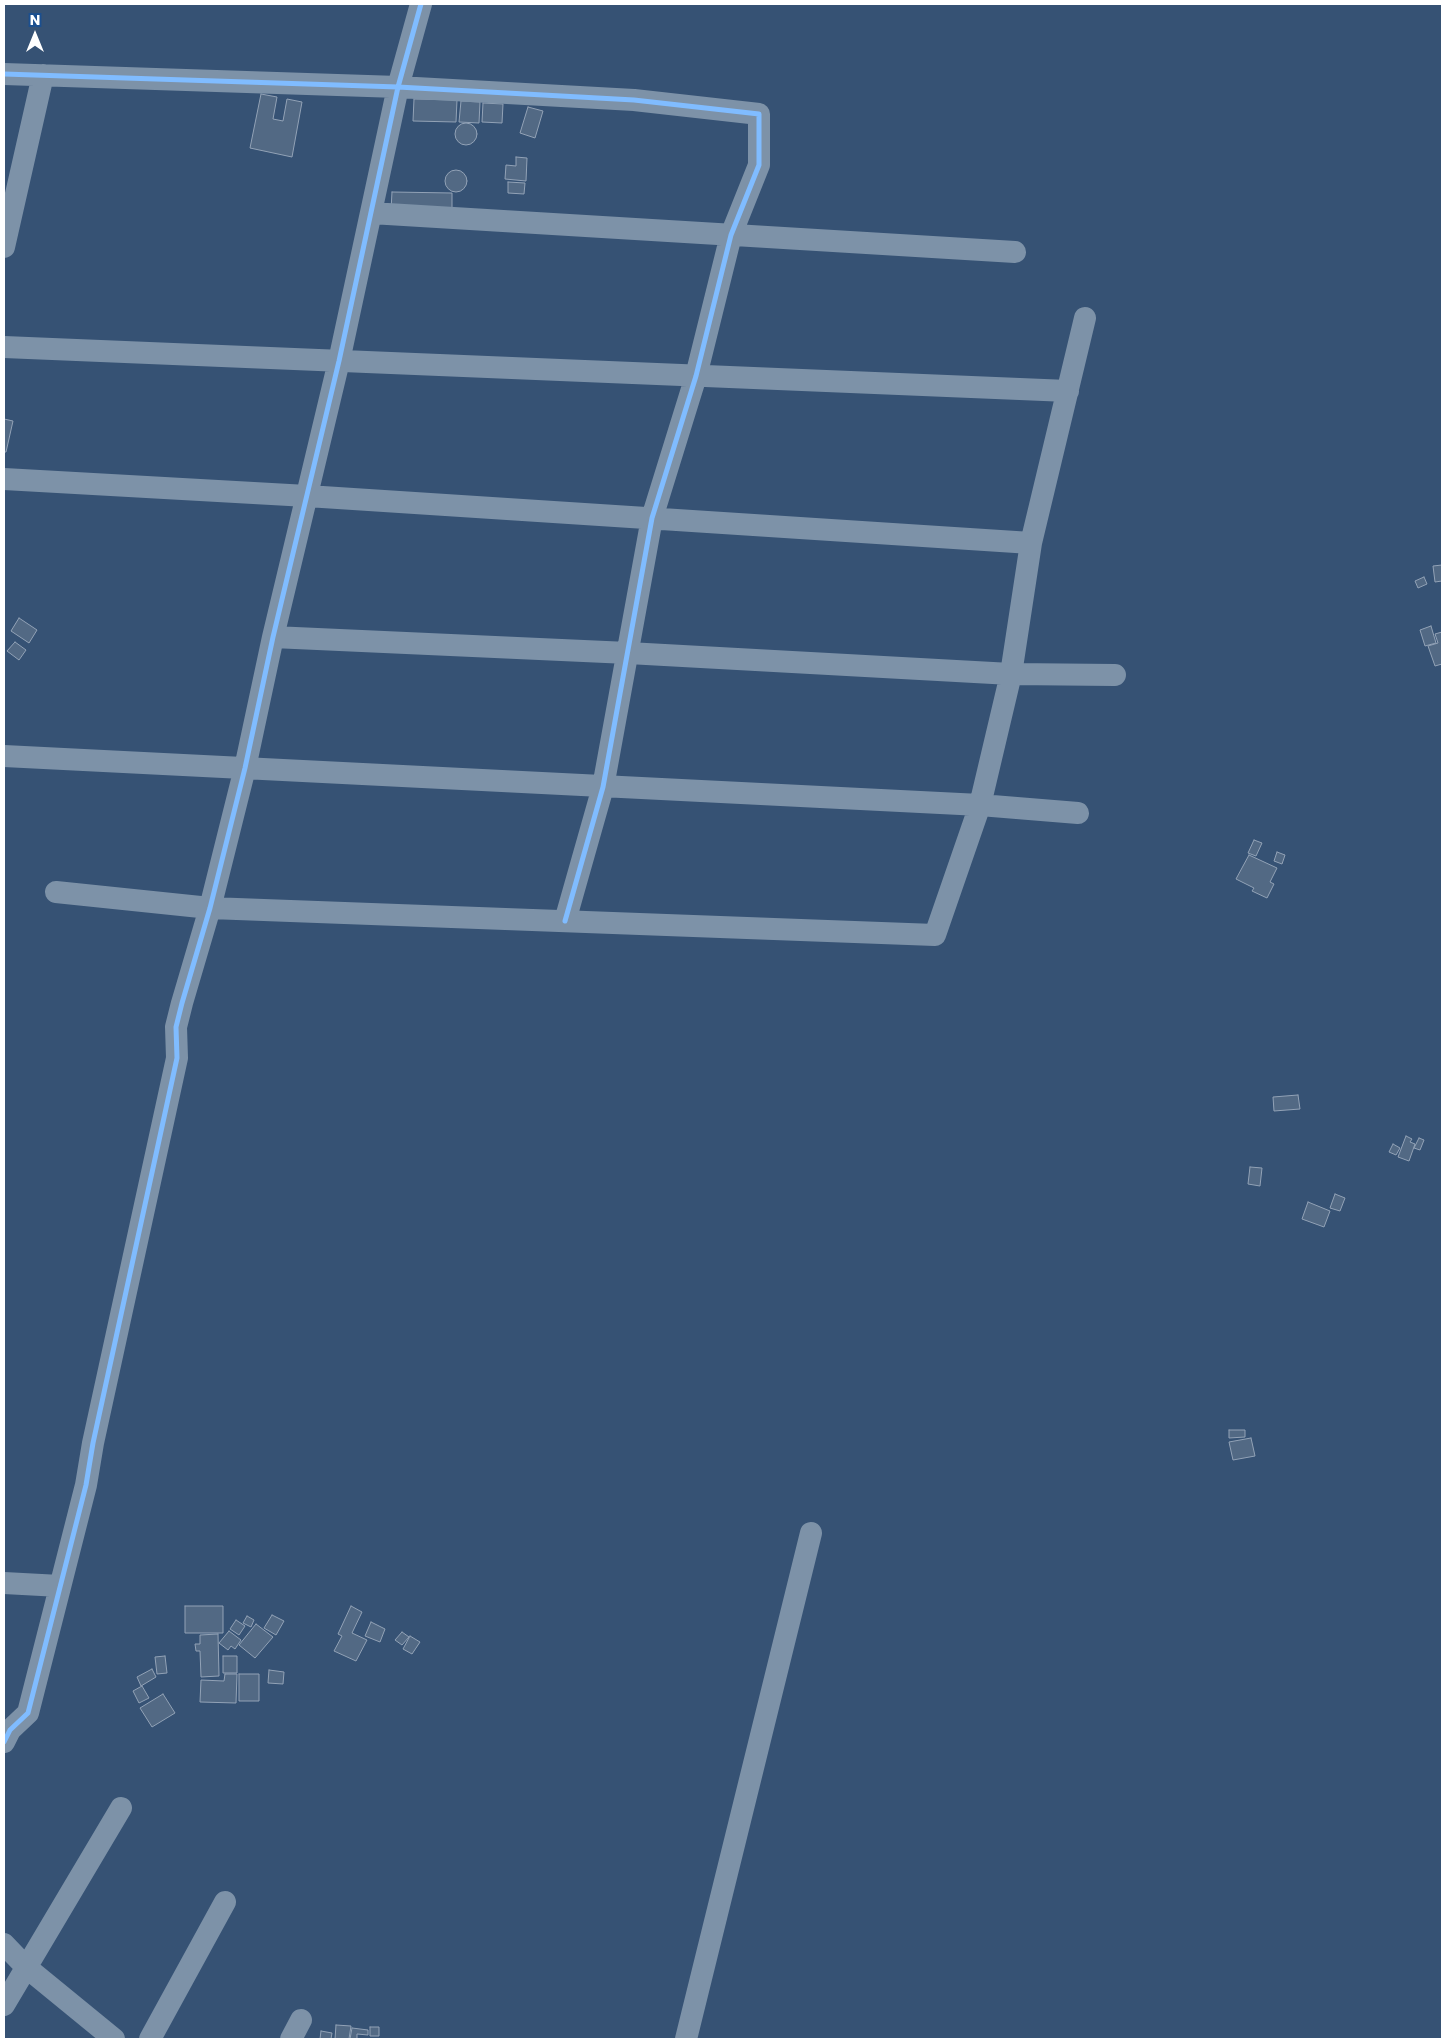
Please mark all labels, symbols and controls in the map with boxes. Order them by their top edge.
north arrow [10,10,60,60]
text: N [30,10,40,30]

